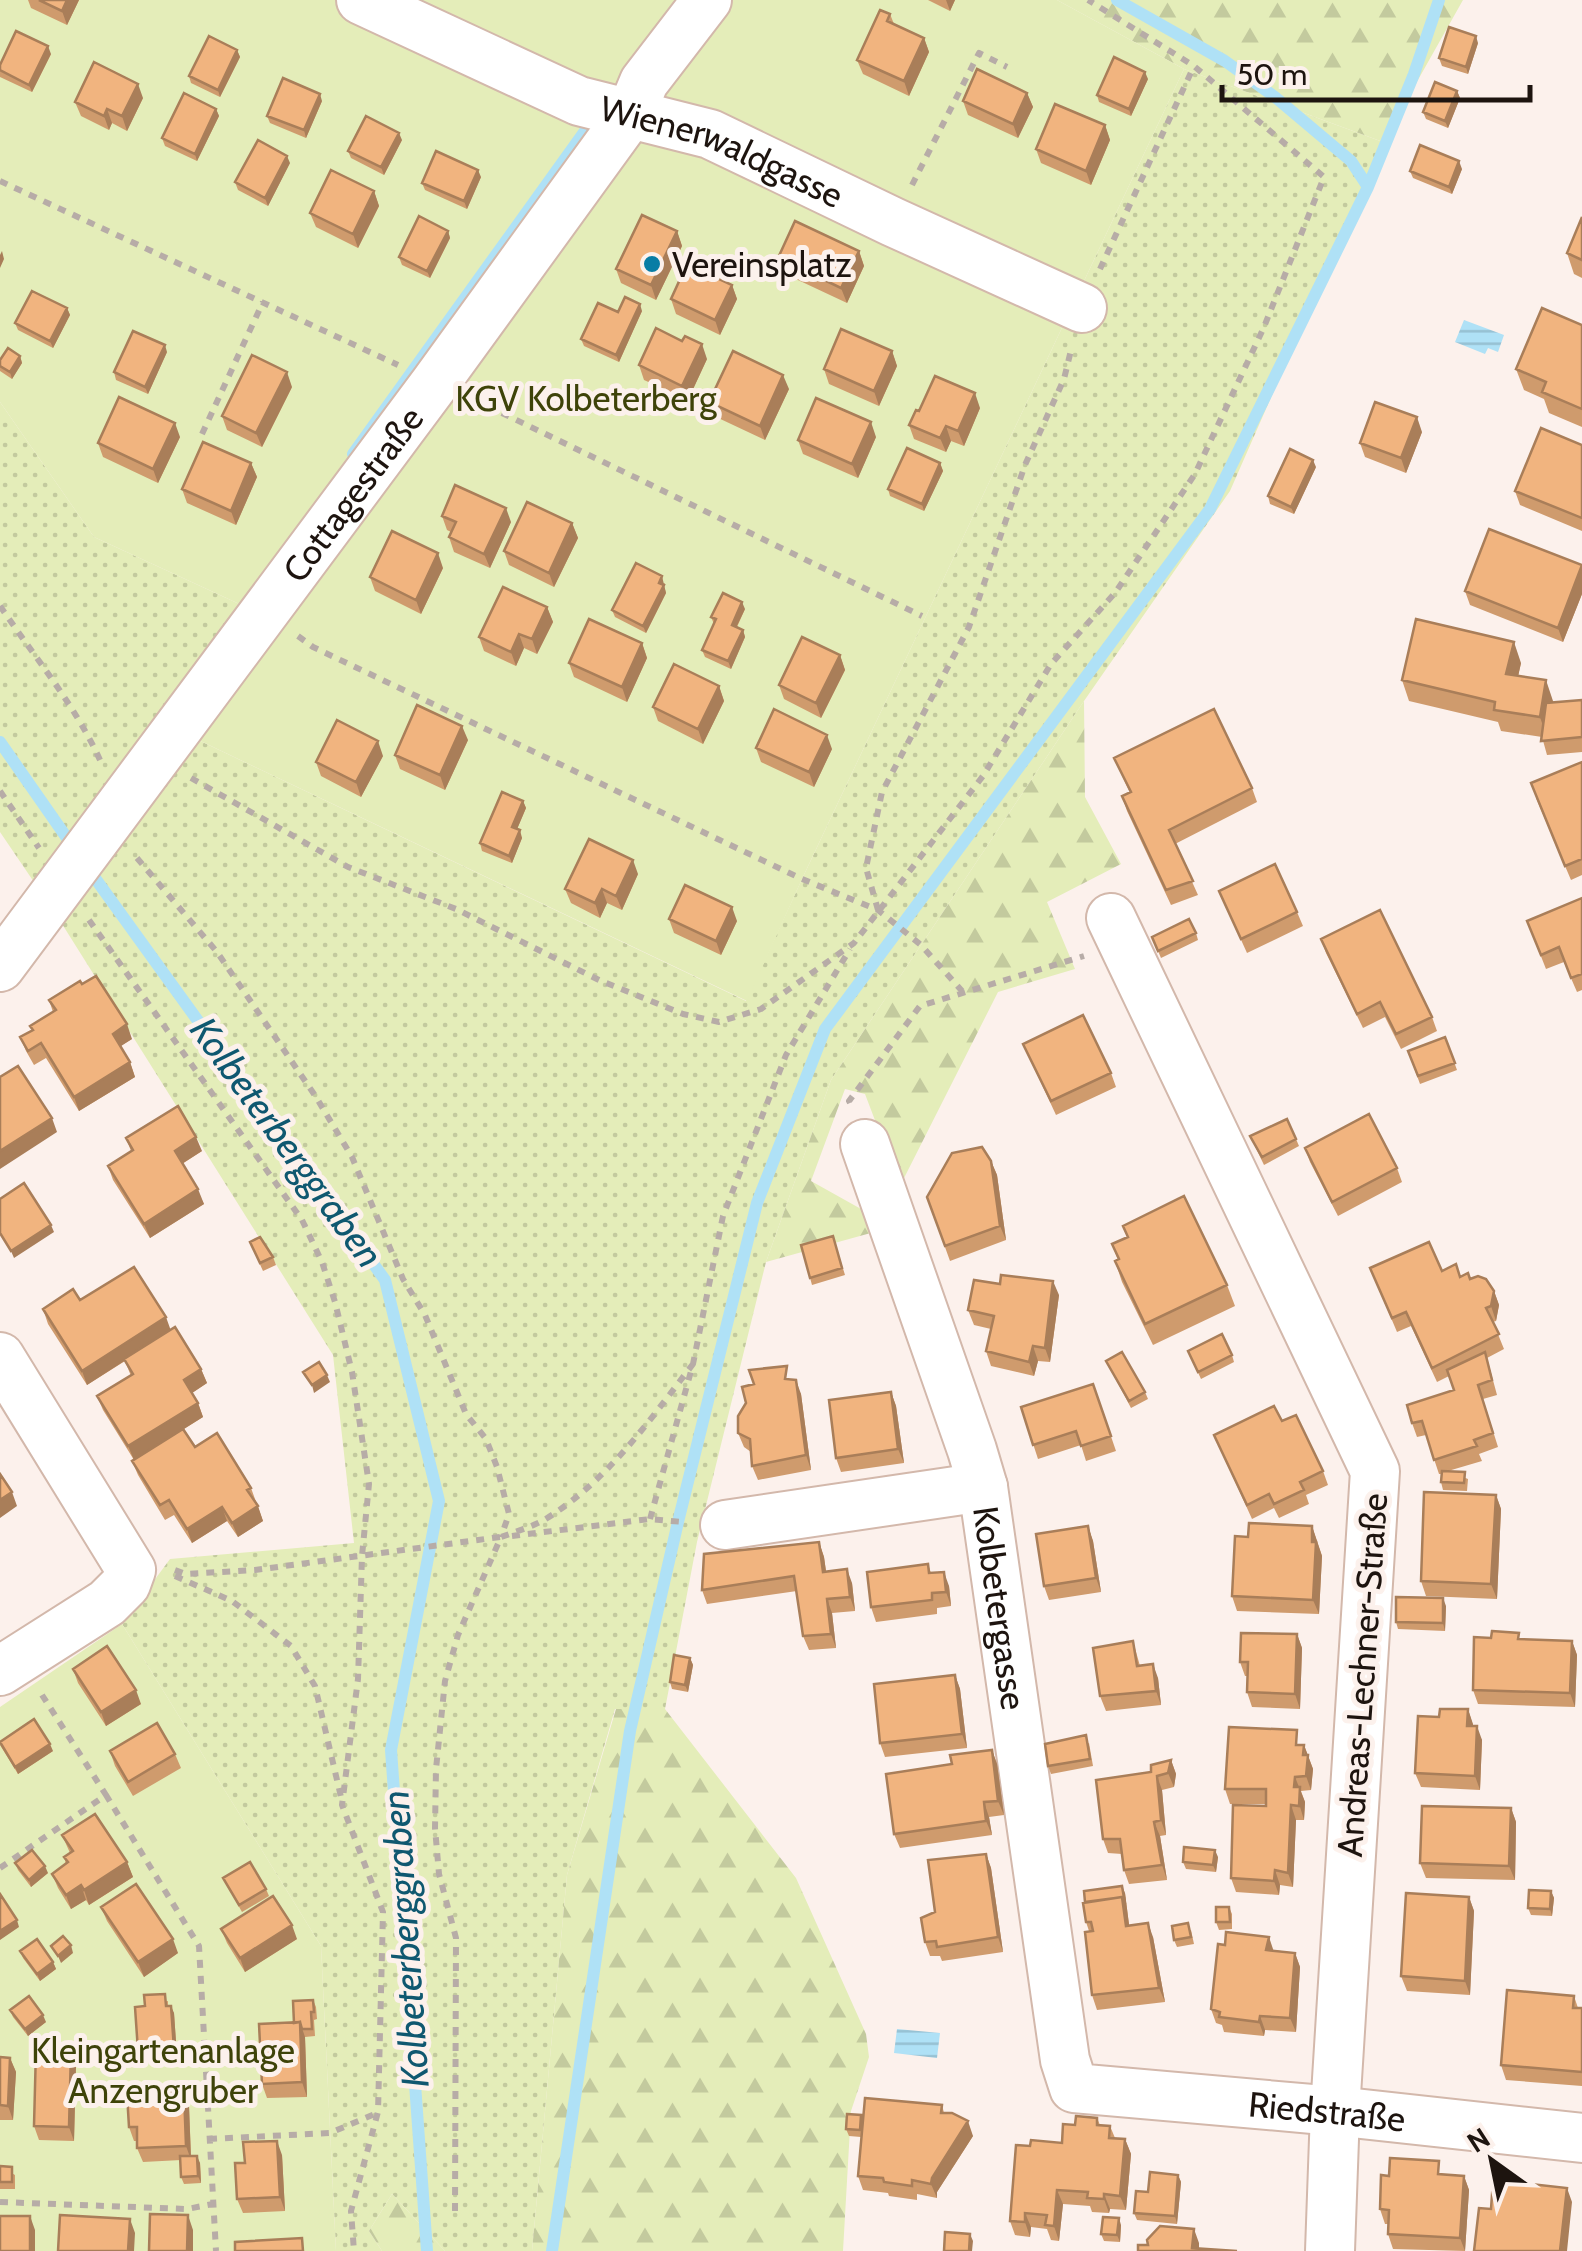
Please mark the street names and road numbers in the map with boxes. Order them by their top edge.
street label: Wienerwaldgasse [596,86,850,216]
street label: Cottagestraße [273,398,432,590]
street label: Andreas-Lechner-Straße [1328,1492,1396,1858]
street label: Kolbetergasse [965,1503,1036,1713]
street label: Riedstraße [1247,2082,1408,2140]

